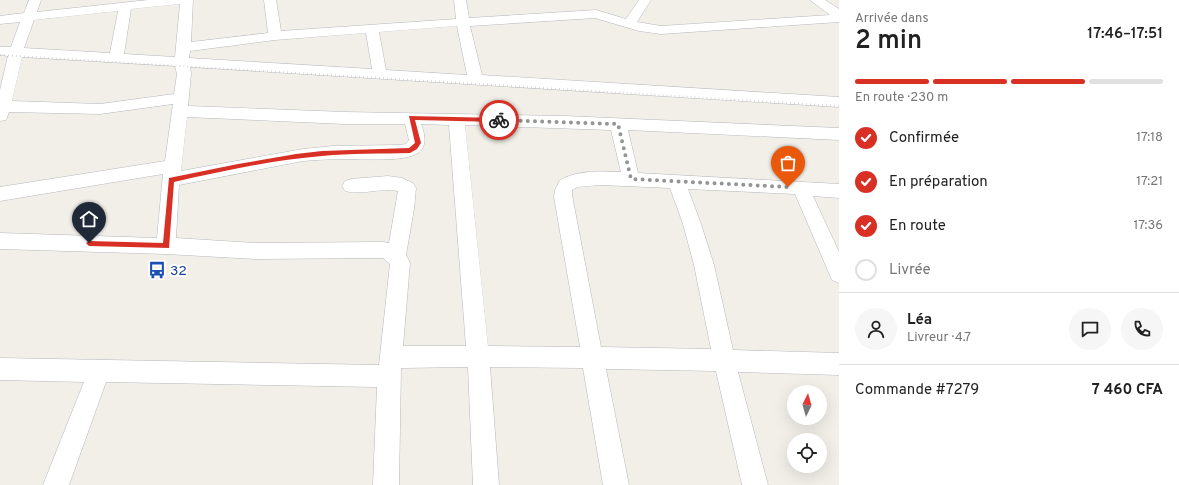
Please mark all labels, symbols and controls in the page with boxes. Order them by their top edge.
text: Arrivée dans [855,11,928,27]
text: 2 min [855,25,922,58]
text: 17:46–17:51 [1087,25,1163,44]
text: En route · 230 m [855,90,948,106]
courier [479,100,519,140]
icon: bike [488,109,510,131]
icon: check [855,127,877,149]
text: Confirmée [889,129,959,148]
text: 17:18 [1136,130,1163,146]
pin [771,146,805,187]
icon: bag [777,152,799,174]
icon: check [855,171,877,193]
text: En préparation [889,173,988,192]
text: 17:21 [1136,174,1163,190]
pin [72,202,106,243]
icon: home [78,208,100,230]
icon: check [855,215,877,237]
text: En route [889,217,946,236]
text: 17:36 [1133,218,1163,234]
bus stop icon: 32 [147,260,167,280]
text: Livrée [889,261,931,280]
place label: 32 [170,263,187,280]
button: person [855,308,897,350]
button: chat [1069,308,1111,350]
button: phone [1121,308,1163,350]
text: Léa [907,311,932,330]
text: Livreur · 4.7 [907,330,971,346]
text: Commande #7279 [855,381,979,400]
text: 7 460 CFA [1092,381,1163,400]
north arrow [787,385,827,425]
map controls [787,385,827,473]
button: locate [787,433,827,473]

